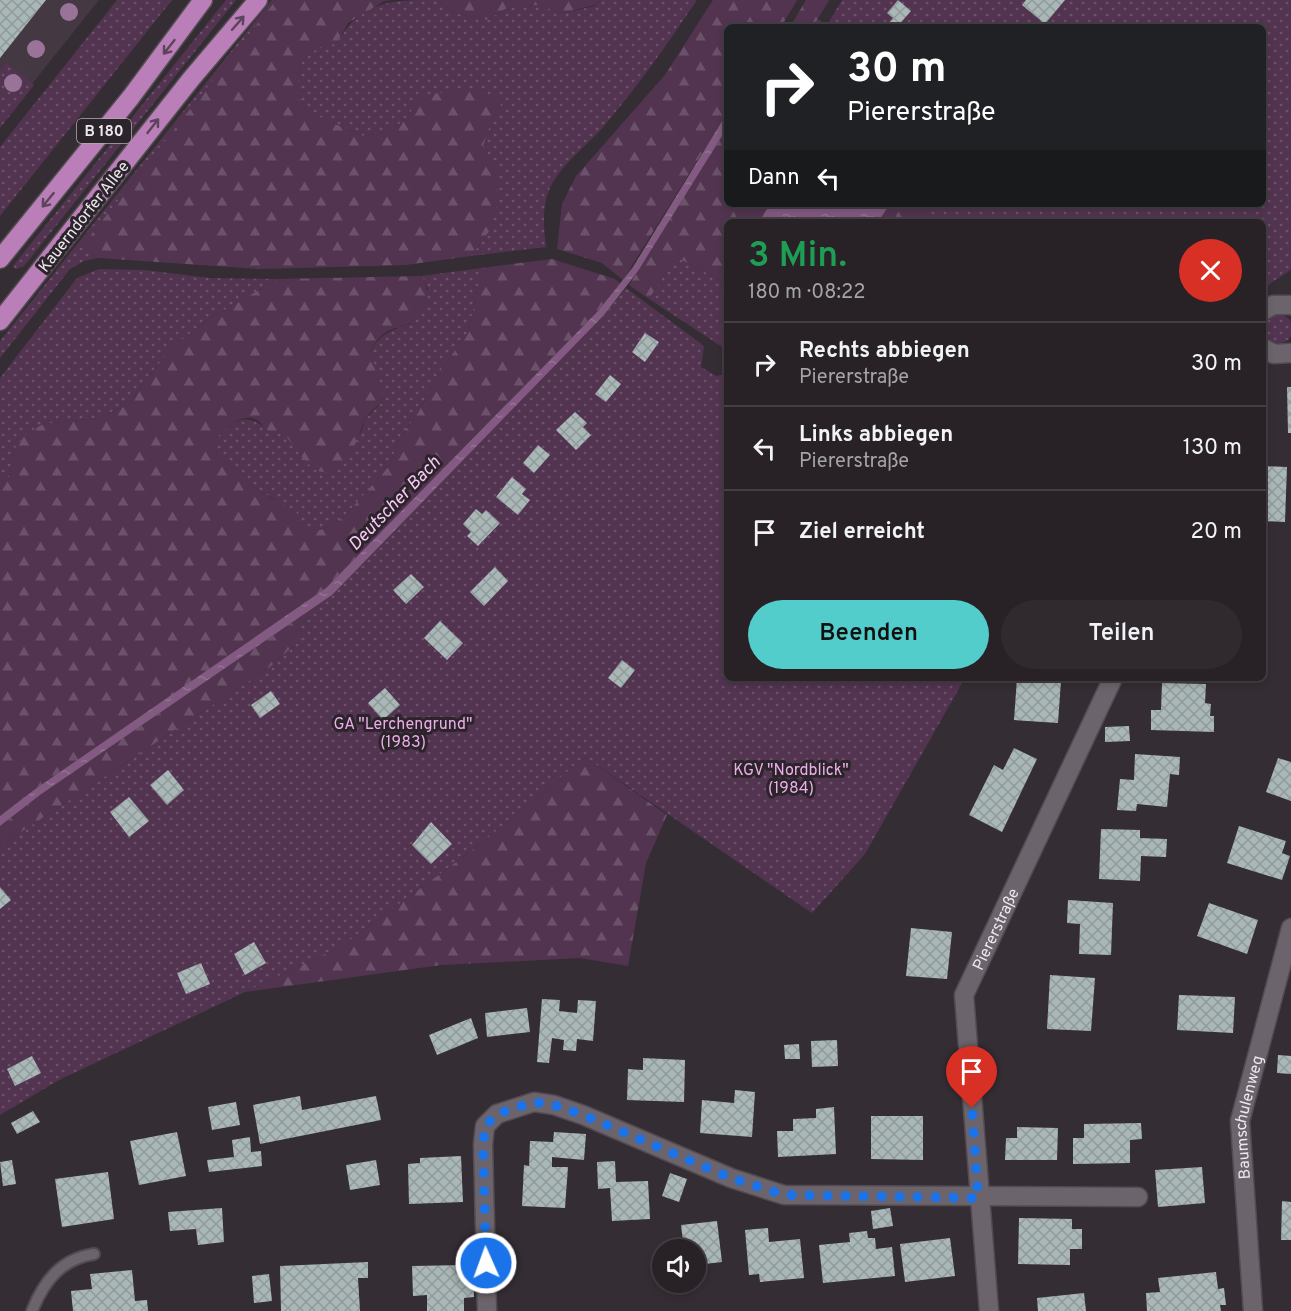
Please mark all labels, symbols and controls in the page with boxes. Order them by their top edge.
one-way arrow [231,16,245,31]
one-way arrow [163,39,175,55]
text: 30 m [847,44,946,97]
icon: right [748,48,826,126]
text: Piererstraße [847,96,996,130]
road number: B 180 [77,119,131,143]
one-way arrow [147,119,160,135]
street label: Kauerndorfer Allee [35,158,134,277]
icon: left [812,162,845,195]
text: Dann [748,165,800,192]
one-way arrow [42,192,55,208]
text: 3 Min. [748,234,847,280]
button: close [1179,239,1242,302]
text: 180 m · 08:22 [748,280,865,306]
text: Rechts abbiegen [799,338,970,365]
icon: right [748,348,781,381]
text: 30 m [1191,351,1242,378]
text: Piererstraße [799,365,909,391]
text: Links abbiegen [799,422,953,449]
icon: left [748,432,781,465]
text: 130 m [1183,435,1242,462]
text: Piererstraße [799,449,909,475]
water label: Deutscher Bach [344,452,446,556]
icon: arrive [748,516,781,549]
text: Ziel erreicht [799,519,925,546]
text: 20 m [1191,519,1242,546]
button: Beenden [748,600,989,669]
button: Teilen [1001,600,1242,669]
park label: GA "Lerchengrund" (1983) [334,715,472,753]
park label: KGV "Nordblick" (1984) [733,761,849,799]
street label: Piererstraße [969,886,1025,974]
pin [946,1046,997,1108]
street label: Baumschulenweg [1232,1054,1269,1180]
icon: arrive [955,1055,988,1088]
position arrow [454,1231,518,1295]
map controls [652,1239,706,1293]
button: sound [652,1239,706,1293]

